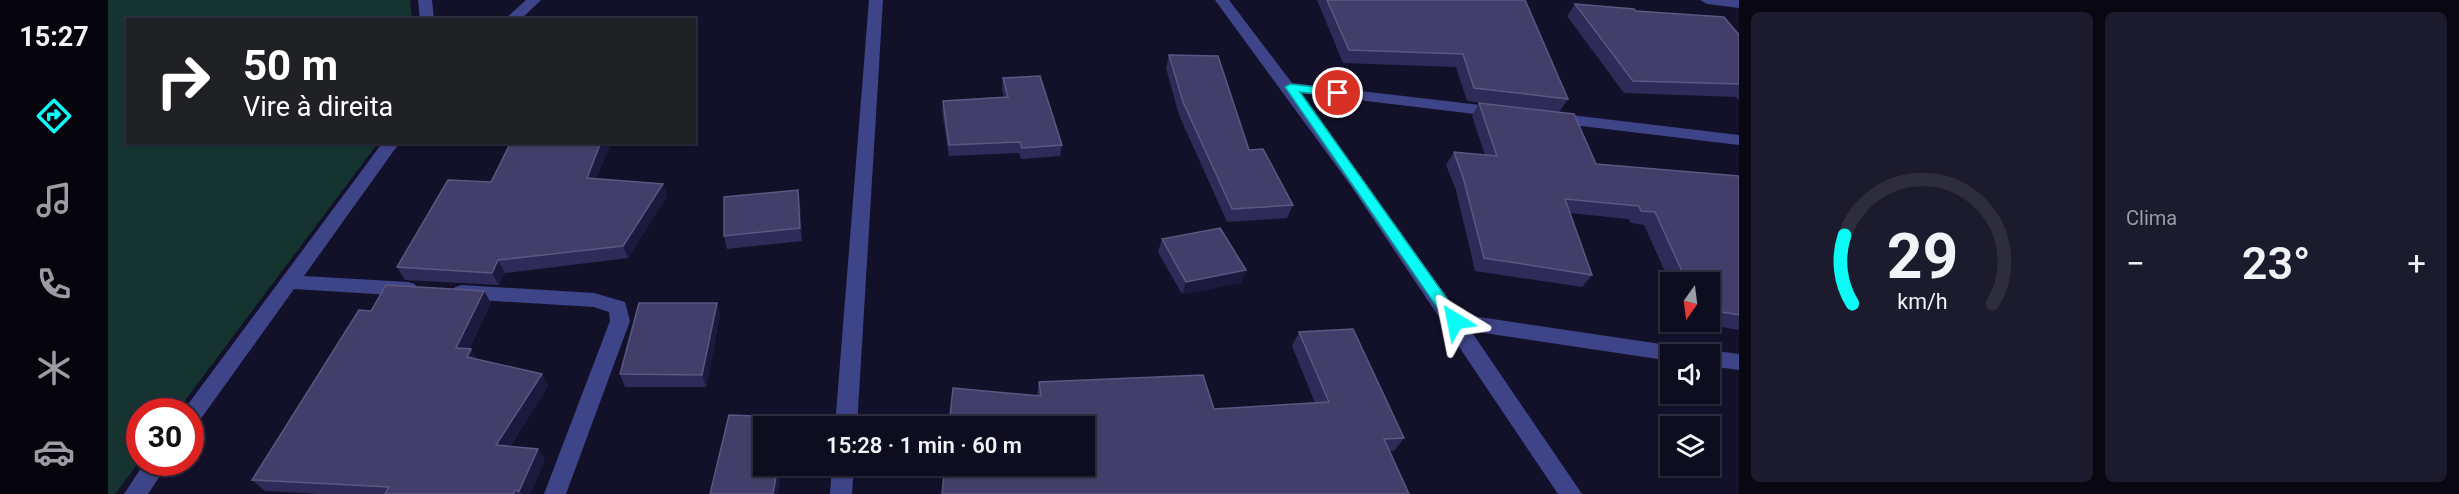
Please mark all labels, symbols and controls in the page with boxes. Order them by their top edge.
text: 15:27 [19,21,89,53]
text: 50 m [243,41,338,90]
icon: right [144,42,222,120]
pin [1312,67,1363,118]
icon: arrive [1321,76,1354,109]
text: Vire à direita [243,91,393,123]
icon: directions [33,95,75,137]
icon: music [33,179,75,221]
text: Clima [2126,206,2177,230]
text: 29 [1886,220,1958,293]
text: 23° [2242,237,2310,290]
text: − [2126,244,2145,283]
text: + [2407,244,2426,283]
icon: phone [33,263,75,305]
north arrow [1660,272,1720,332]
map controls [1660,272,1720,476]
position arrow [1423,289,1487,353]
text: km/h [1897,289,1947,314]
button: sound [1660,344,1720,404]
icon: climate [33,347,75,389]
speed limit sign: 30 [126,398,204,476]
button: layers [1660,416,1720,476]
icon: car [33,431,75,473]
text: 15:28 · 1 min · 60 m [826,433,1022,458]

